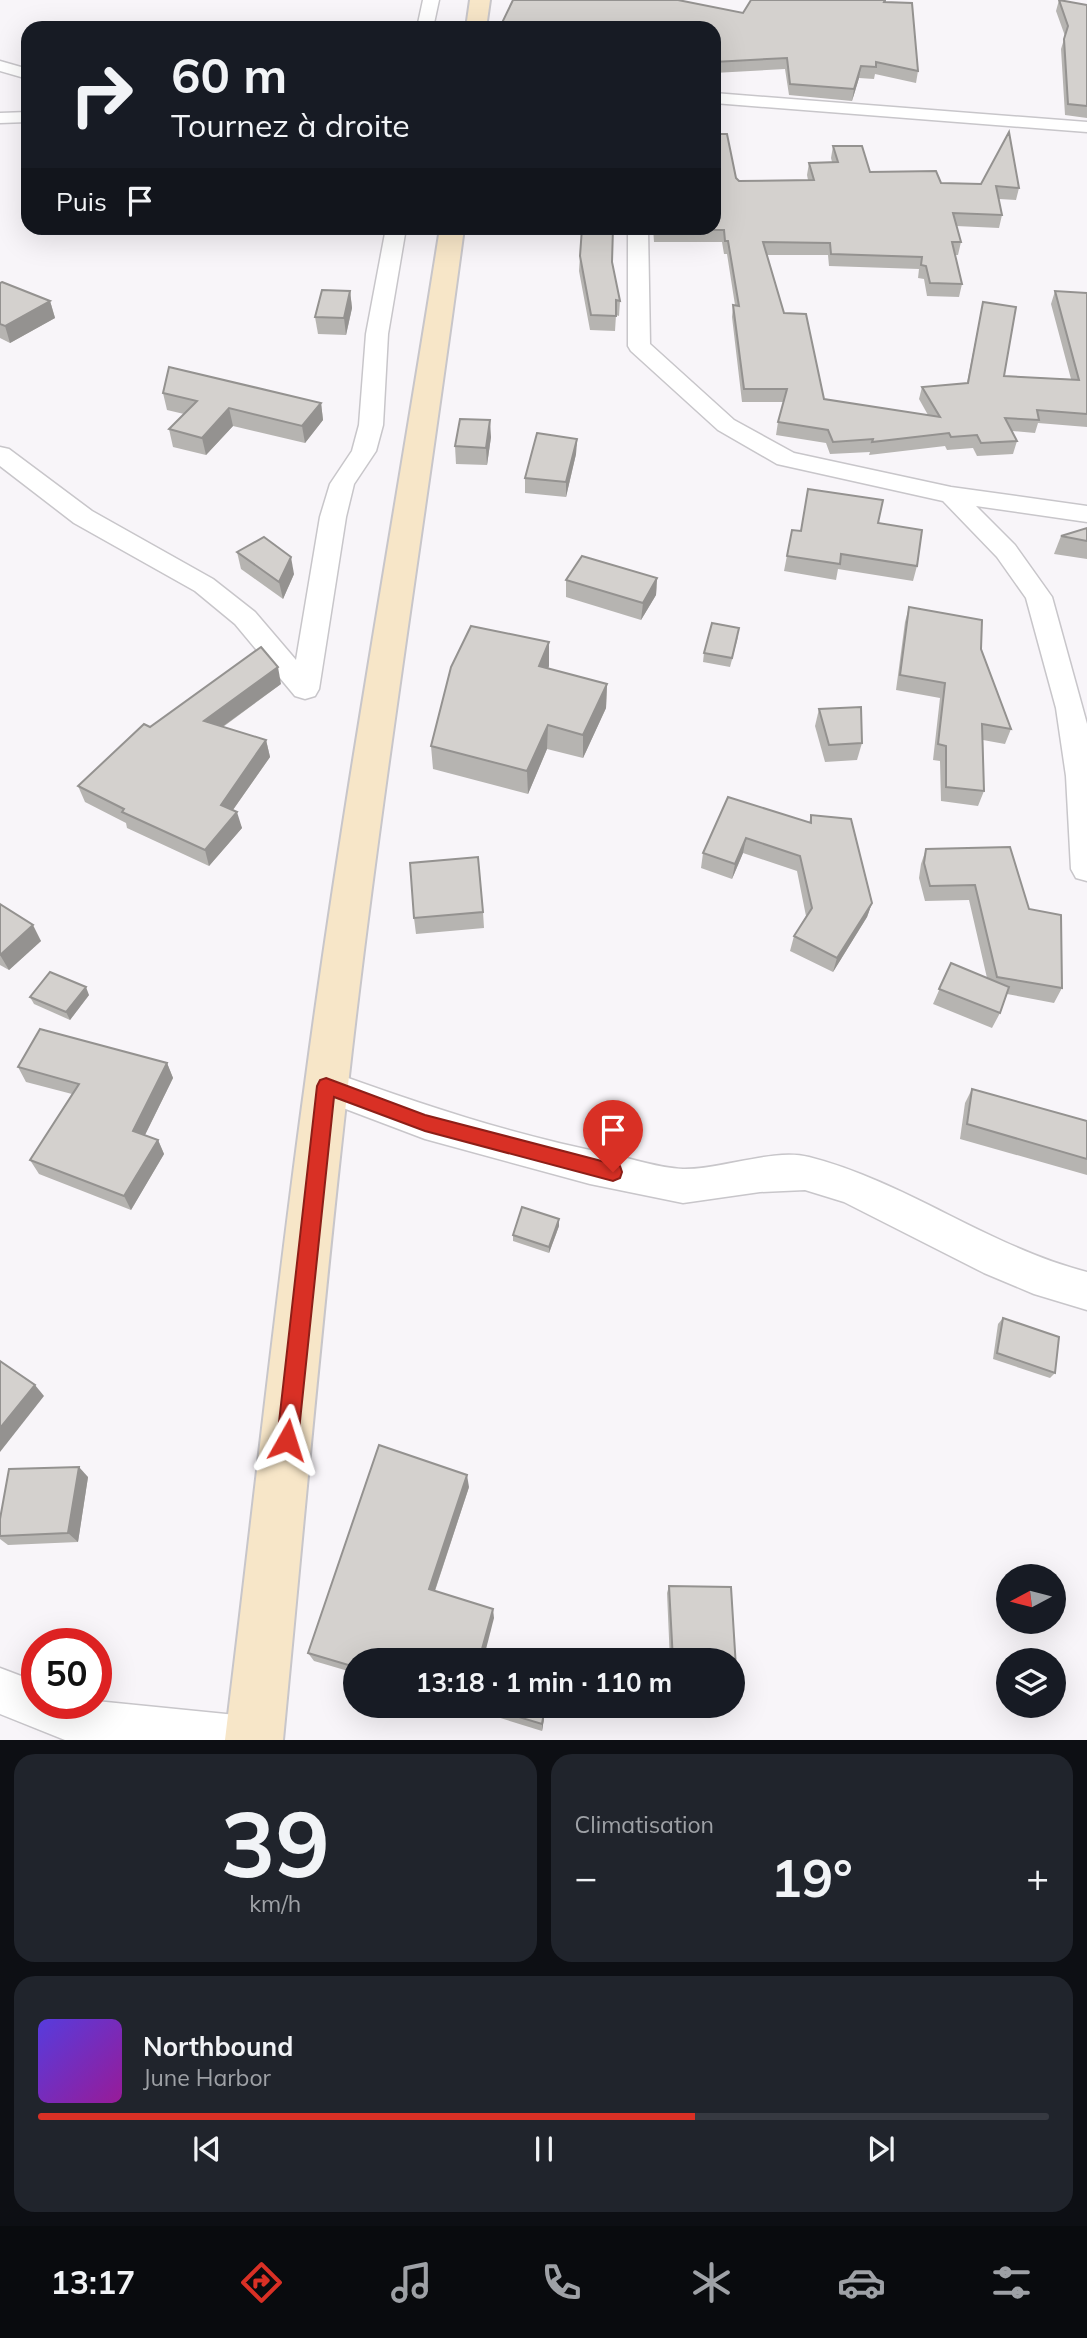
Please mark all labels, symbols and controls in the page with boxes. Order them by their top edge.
text: 60 m [171,44,287,105]
icon: right [56,49,147,140]
text: Tournez à droite [171,105,410,145]
icon: arrive [121,182,159,220]
text: Puis [56,185,107,218]
pin [583,1100,643,1172]
icon: arrive [594,1111,632,1149]
position arrow [250,1403,324,1477]
north arrow [996,1564,1066,1634]
map controls [996,1564,1066,1718]
speed limit sign: 50 [21,1628,112,1719]
button: layers [996,1648,1066,1718]
text: 13:18 · 1 min · 110 m [416,1666,672,1699]
text: 39 [221,1786,330,1900]
text: Climatisation [575,1810,714,1839]
text: 19° [771,1845,853,1910]
text: − [575,1853,597,1901]
text: + [1026,1853,1049,1901]
text: km/h [249,1889,301,1918]
text: Northbound [143,2030,293,2063]
text: June Harbor [143,2063,271,2092]
icon: previous [188,2130,226,2168]
icon: pause [525,2130,563,2168]
icon: next [862,2130,900,2168]
icon: directions [237,2258,286,2307]
icon: music [387,2258,436,2307]
icon: phone [537,2258,586,2307]
icon: climate [687,2258,736,2307]
icon: car [837,2258,886,2307]
icon: filters [987,2258,1036,2307]
text: 13:17 [51,2262,135,2302]

